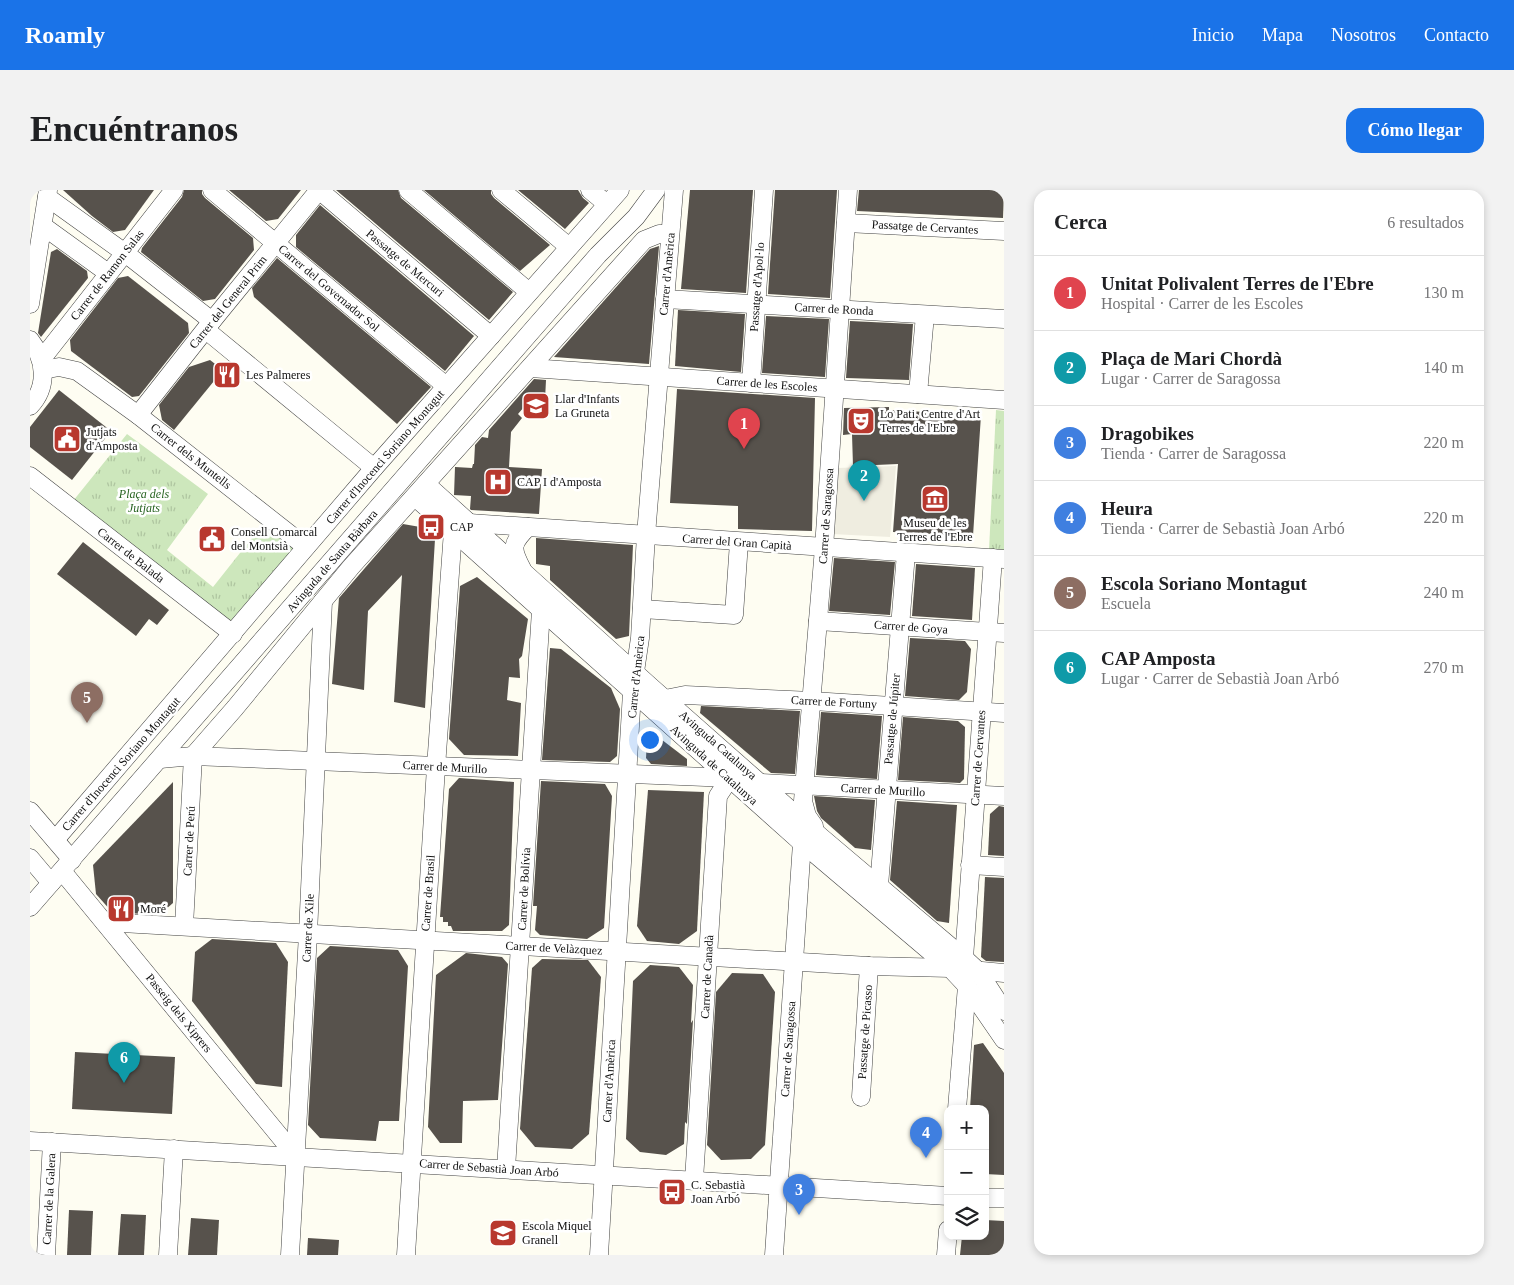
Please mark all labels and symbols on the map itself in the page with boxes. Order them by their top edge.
street label: Passatge de Cervantes [871,217,979,237]
street label: Passatge de Mercuri [363,226,447,300]
street label: Carrer de Ramon Salas [67,227,147,323]
street label: Carrer d'Amèrica [656,231,678,316]
street label: Carrer del Governador Sol [276,242,383,335]
street label: Passatge d'Apol·lo [747,242,767,332]
street label: Carrer del General Prim [186,252,270,351]
street label: Carrer de Ronda [794,300,875,318]
restaurant icon: Les Palmeres [212,360,242,390]
place label: Les Palmeres [246,368,311,382]
street label: Carrer de les Escoles [716,373,818,395]
street label: Carrer d'Inocenci Soriano Montagut [323,387,448,527]
school or university icon: Llar d'Infants La Gruneta [521,391,551,421]
place label: Llar d'Infants La Gruneta [555,392,620,420]
theatre icon: Lo Pati. Centre d'Art Terres de l'Ebre [846,406,876,436]
place label: Lo Pati. Centre d'Art Terres de l'Ebre [880,407,981,435]
pin: 1 [728,408,760,449]
street label: Carrer dels Muntells [148,420,234,492]
public building icon: Jutjats d'Amposta [52,424,82,454]
place label: Jutjats d'Amposta [86,425,138,453]
pin: 2 [848,460,880,501]
hospital icon: CAP I d'Amposta [483,467,513,497]
street label: Carrer de Saragossa [816,467,836,564]
place label: CAP I d'Amposta [517,475,602,489]
museum icon: Museu de les Terres de l'Ebre [920,484,950,514]
park label: Plaça dels Jutjats [118,487,169,515]
street label: Avinguda de Santa Bàrbara [284,506,381,615]
bus stop icon: CAP [416,512,446,542]
place label: Museu de les Terres de l'Ebre [897,516,973,544]
place label: CAP [450,520,474,534]
street label: Carrer de Balada [95,524,168,586]
public building icon: Consell Comarcal del Montsià [197,524,227,554]
place label: Consell Comarcal del Montsià [231,525,318,553]
street label: Carrer del Gran Capità [682,531,793,553]
street label: Carrer de Goya [874,617,949,637]
street label: Carrer d'Amèrica [625,634,647,719]
street label: Passatge de Júpiter [881,673,903,765]
pin: 5 [71,682,103,723]
street label: Carrer de Fortuny [791,693,877,711]
street label: Carrer d'Inocenci Soriano Montagut [59,694,184,834]
street label: Avinguda Catalunya [676,708,760,783]
street label: Carrer de Cervantes [968,709,988,806]
street label: Avinguda de Catalunya [668,722,761,808]
your location [637,727,663,753]
street label: Carrer de Murillo [402,758,488,776]
street label: Carrer de Murillo [840,781,926,799]
street label: Carrer de Perú [180,806,198,876]
street label: Carrer de Bolívia [515,846,533,931]
street label: Carrer de Brasil [418,854,438,932]
street label: Carrer de Xile [299,893,317,963]
restaurant icon: Moré [106,894,136,924]
place label: Moré [140,902,166,916]
street label: Carrer de Canadà [698,934,716,1019]
street label: Carrer de Velàzquez [505,938,603,958]
street label: Passeig dels Xiprers [143,971,215,1055]
street label: Passatge de Picasso [855,984,875,1080]
street label: Carrer de Saragossa [778,1000,798,1097]
street label: Carrer d'Amèrica [600,1038,618,1123]
pin: 6 [108,1042,140,1083]
pin: 4 [910,1117,942,1158]
street label: Carrer de la Galera [40,1152,58,1245]
street label: Carrer de Sebastià Joan Arbó [419,1156,559,1180]
pin: 3 [783,1174,815,1215]
bus stop icon: C. Sebastià Joan Arbó [657,1177,687,1207]
place label: C. Sebastià Joan Arbó [691,1178,746,1206]
school or university icon: Escola Miquel Granell [488,1218,518,1248]
place label: Escola Miquel Granell [522,1219,592,1247]

